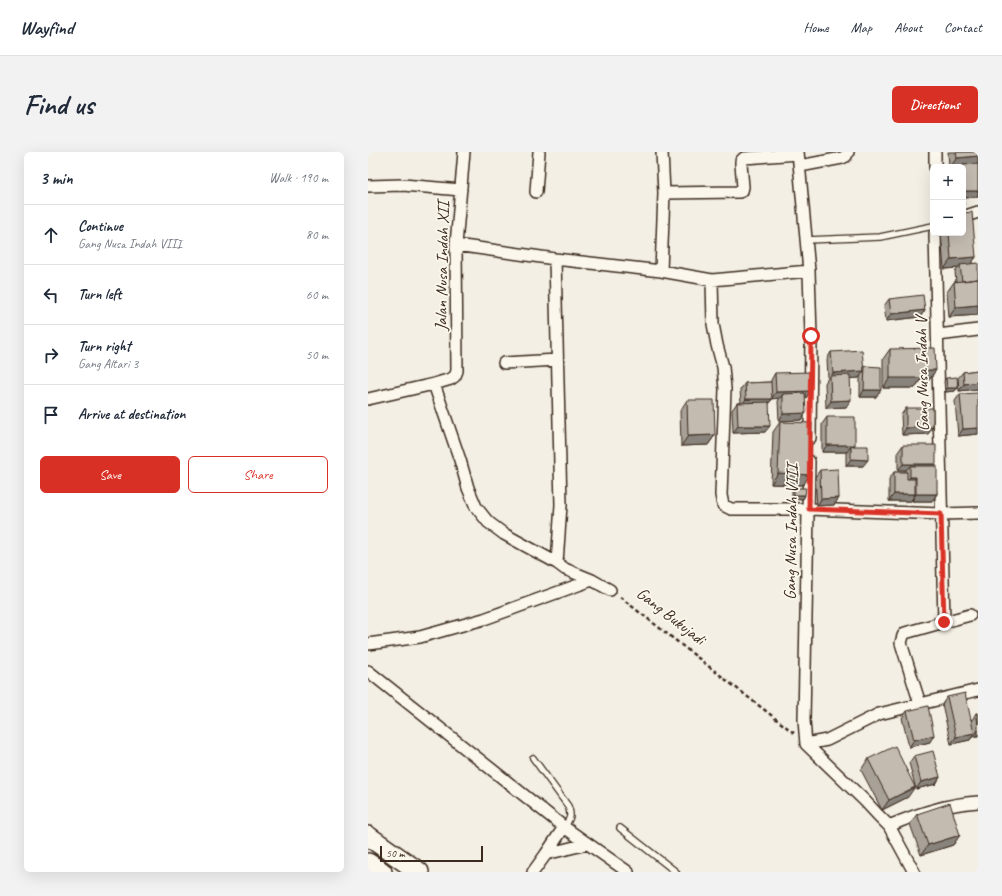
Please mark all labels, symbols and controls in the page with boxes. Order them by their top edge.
text: Wayfind [20,16,73,40]
text: Home [803,19,829,36]
text: Map [851,19,872,36]
text: About [894,19,922,36]
text: Contact [944,19,982,36]
button: Directions [892,86,978,123]
text: Find us [24,87,94,122]
map controls [930,164,966,236]
button: + [930,164,966,200]
text: 3 min [40,168,73,189]
text: Walk · 190 m [269,170,328,186]
street label: Jalan Nusa Indah XII [430,197,454,332]
button: − [930,200,966,236]
text: Continue [78,217,123,236]
icon: ahead [40,224,62,246]
text: 80 m [306,227,328,243]
text: Gang Nusa Indah VIII [78,236,182,252]
icon: left [40,284,62,306]
text: Turn left [78,285,121,304]
text: 60 m [306,287,328,303]
street label: Gang Nusa Indah V [910,313,934,432]
route start [802,327,820,345]
text: Turn right [78,337,131,356]
icon: right [40,344,62,366]
text: 50 m [306,347,328,363]
text: Gang Altari 3 [78,356,138,372]
icon: arrive [40,404,62,426]
text: Arrive at destination [78,405,185,424]
button: Save [40,456,180,493]
button: Share [188,456,328,493]
street label: Gang Nusa Indah VIII [779,461,803,600]
street label: Gang Bukujadi [632,583,711,651]
route end [935,613,953,631]
scale bar [380,844,483,863]
text: 50 m [386,846,405,860]

